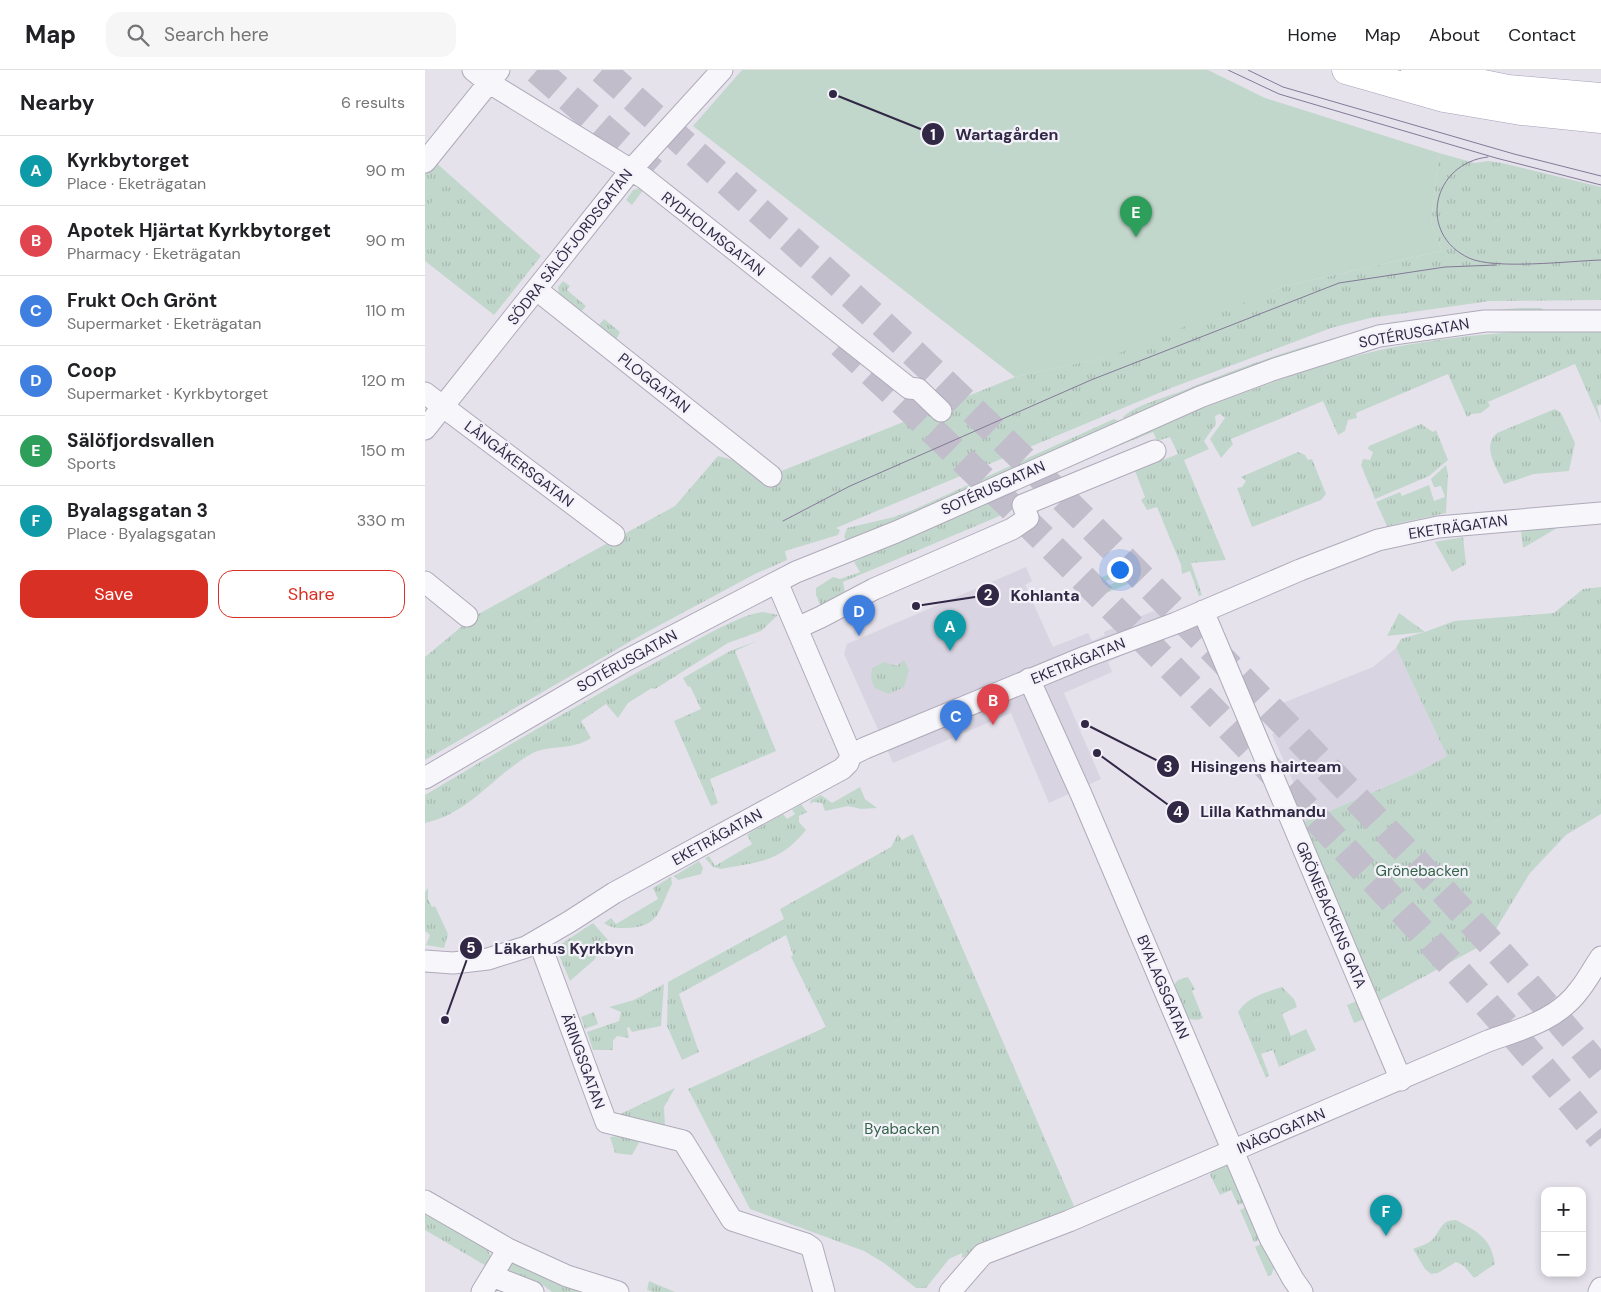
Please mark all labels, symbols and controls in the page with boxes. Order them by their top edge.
search box [106,12,456,57]
text: Map [25,19,76,50]
icon: search [124,21,152,49]
text: Search here [164,22,269,47]
text: Home [1287,23,1337,47]
text: Map [1365,23,1401,47]
text: About [1429,23,1480,47]
text: Contact [1508,23,1576,47]
text: Nearby [20,89,94,117]
text: 6 results [341,92,405,113]
callout: Wartagården [920,119,1068,150]
text: Wartagården [956,124,1058,145]
text: 1 [930,125,936,145]
text: Kyrkbytorget [67,148,189,173]
text: A [30,160,42,181]
text: 90 m [365,160,405,181]
street label: SÖDRA SÄLÖFJORDSGATAN [503,165,637,329]
text: Place · Eketrägatan [67,173,206,194]
street label: RYDHOLMSGATAN [657,187,769,281]
pin: E [1120,196,1152,237]
text: Apotek Hjärtat Kyrkbytorget [67,218,331,243]
text: B [31,230,41,251]
text: 90 m [365,230,405,251]
text: Pharmacy · Eketrägatan [67,243,241,264]
text: Frukt Och Grönt [67,288,217,313]
text: C [30,300,42,321]
text: 110 m [366,300,405,321]
text: Supermarket · Eketrägatan [67,313,261,334]
street label: SOTÉRUSGATAN [1357,313,1471,353]
street label: PLOGGATAN [614,349,694,417]
text: Coop [67,358,117,383]
text: D [30,370,42,391]
text: 120 m [361,370,405,391]
text: Supermarket · Kyrkbytorget [67,383,268,404]
street label: LÅNGÅKERSGATAN [460,416,578,512]
text: Sälöfjordsvallen [67,428,214,453]
text: E [31,440,41,461]
text: 150 m [361,440,405,461]
text: Sports [67,453,116,474]
street label: SOTÉRUSGATAN [938,456,1048,520]
text: Byalagsgatan 3 [67,498,208,523]
text: F [32,510,40,531]
text: 330 m [357,510,405,531]
street label: EKETRÄGATAN [1407,510,1509,544]
text: Place · Byalagsgatan [67,523,216,544]
your location [1107,557,1133,583]
button: Save [20,570,208,618]
button: Share [218,570,405,618]
callout: Kohlanta [975,579,1089,610]
text: 2 [984,585,993,605]
text: Kohlanta [1010,585,1080,606]
pin: D [843,595,875,636]
pin: A [934,610,966,651]
street label: SOTÉRUSGATAN [573,625,681,697]
street label: EKETRÄGATAN [1028,633,1128,689]
pin: B [977,684,1009,725]
pin: C [940,700,972,741]
callout: Hisingens hairteam [1155,751,1351,782]
text: Hisingens hairteam [1191,756,1341,777]
text: 3 [1163,757,1173,777]
callout: Lilla Kathmandu [1166,796,1336,827]
text: Lilla Kathmandu [1200,801,1326,822]
text: 4 [1173,802,1183,822]
street label: EKETRÄGATAN [668,804,766,870]
street label: GRÖNEBACKENS GATA [1291,839,1371,991]
park label: Grönebacken [1376,861,1468,881]
callout: Läkarhus Kyrkbyn [459,932,643,963]
street label: BYALAGSGATAN [1132,932,1194,1042]
text: 5 [466,938,476,958]
text: Läkarhus Kyrkbyn [494,938,634,959]
street label: ÄRINGSGATAN [556,1010,610,1112]
street label: INÄGOGATAN [1234,1103,1328,1159]
park label: Byabacken [864,1119,940,1139]
map controls [1541,1187,1586,1277]
button: + [1541,1187,1586,1232]
pin: F [1370,1195,1402,1236]
button: − [1541,1232,1586,1277]

